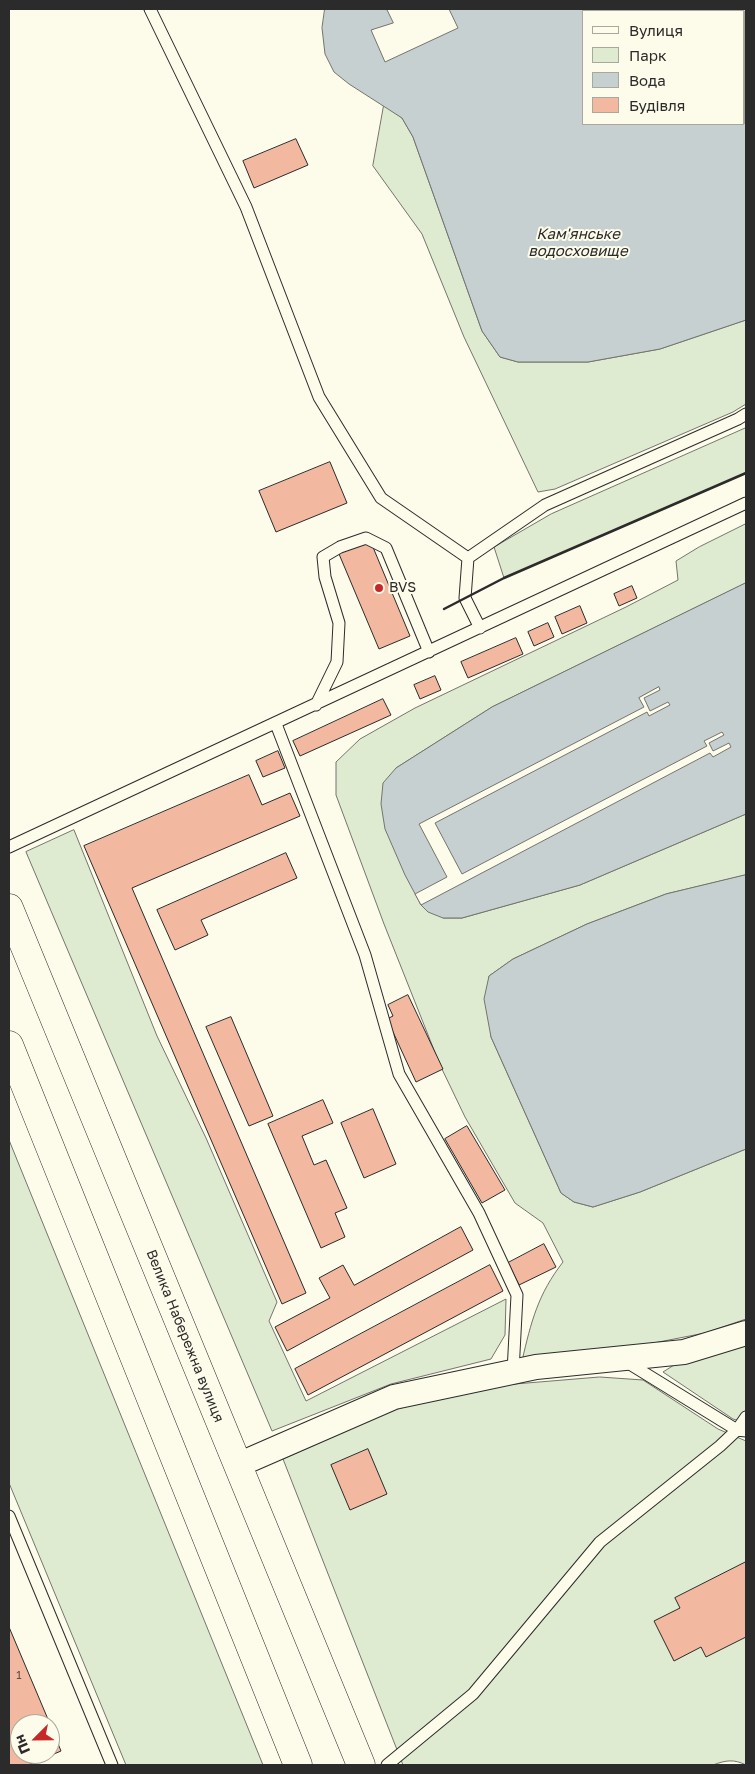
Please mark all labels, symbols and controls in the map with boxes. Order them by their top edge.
legend [582,10,745,125]
text: Вулиця [629,21,683,39]
text: Парк [629,46,667,64]
text: Вода [629,71,666,89]
text: Будівля [629,96,685,114]
water label: Кам'янське водосховище [528,225,628,260]
place label: BVS [389,580,416,596]
marker: BVS [373,582,385,594]
street label: Велика Набережна вулиця [143,1247,227,1425]
house number: 1 [16,1669,22,1683]
north arrow [10,1714,60,1764]
text: Пн [10,1733,33,1757]

